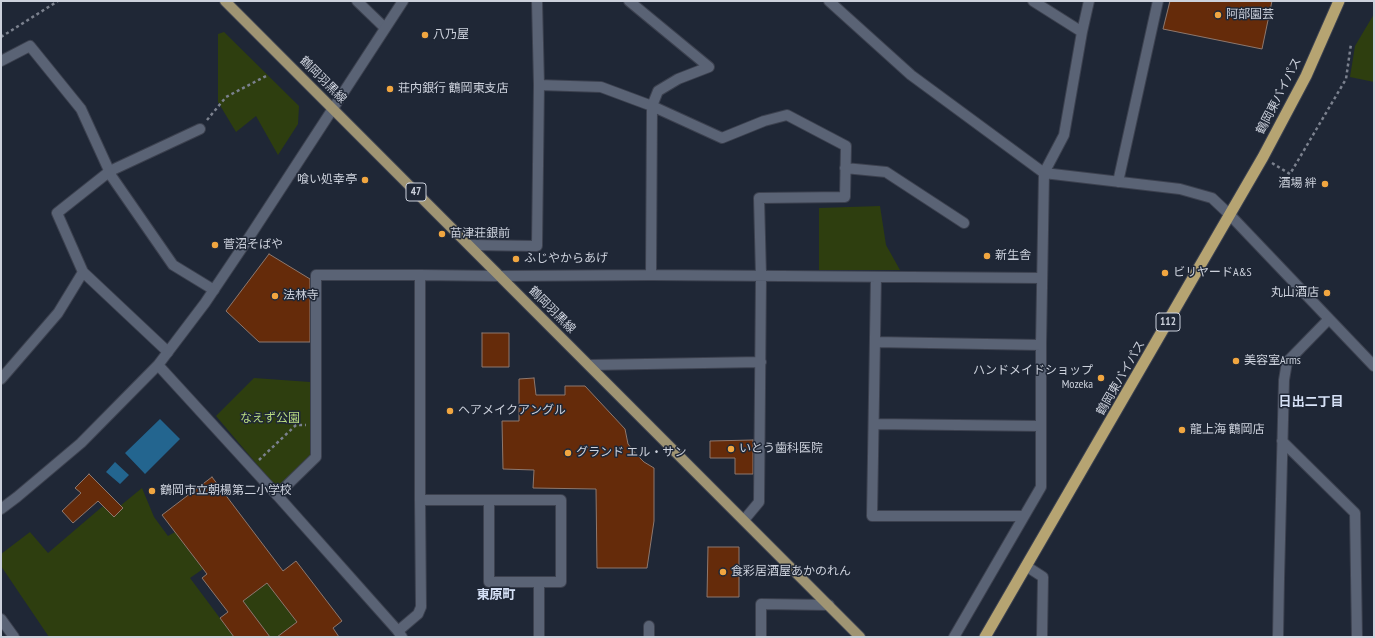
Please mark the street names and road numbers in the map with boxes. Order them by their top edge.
street label: 鶴岡羽黒線 [297,54,349,106]
street label: 鶴岡東バイパス [1254,55,1304,137]
road number: 47 [406,183,426,201]
street label: 鶴岡羽黒線 [526,284,578,336]
road number: 112 [1156,313,1180,331]
street label: 鶴岡東バイパス [1094,338,1148,418]

